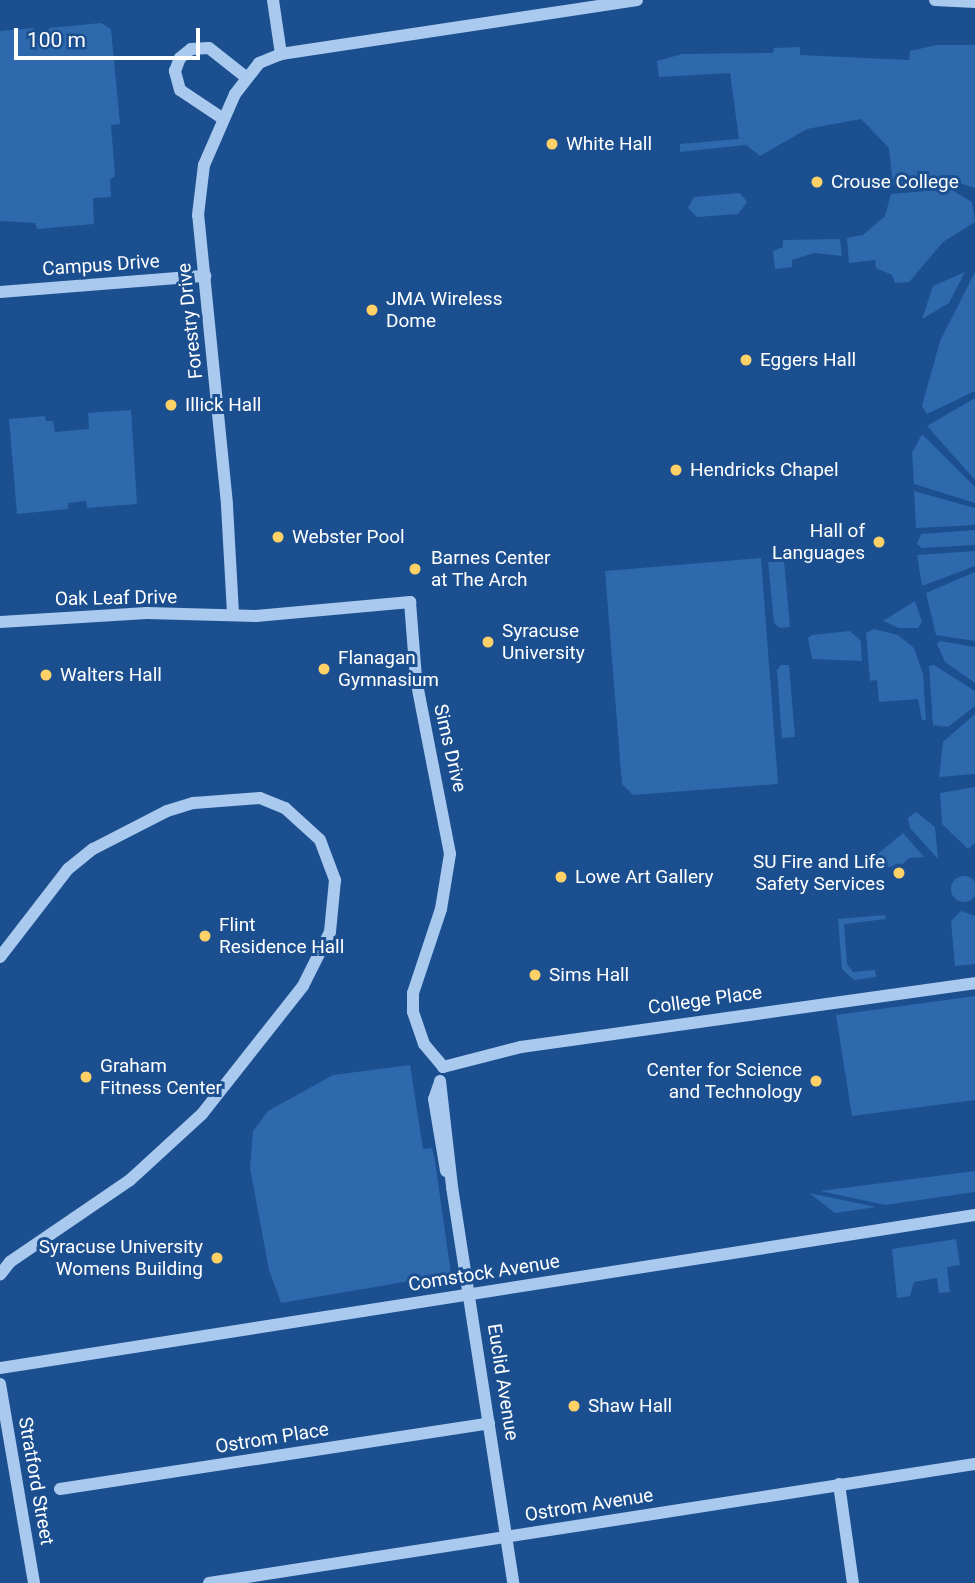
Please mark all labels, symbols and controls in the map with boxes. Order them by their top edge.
scale bar [18,14,203,58]
text: 100 m [27,28,86,52]
place label: White Hall [566,133,652,155]
marker: White Hall [544,136,560,152]
place label: Crouse College [831,171,959,193]
marker: Crouse College [809,174,825,190]
street label: Campus Drive [41,250,161,280]
street label: Forestry Drive [173,262,207,380]
place label: JMA Wireless Dome [386,288,502,332]
marker: JMA Wireless Dome [364,302,380,318]
place label: Eggers Hall [760,349,856,371]
marker: Eggers Hall [738,352,754,368]
place label: Illick Hall [185,394,261,416]
marker: Illick Hall [163,397,179,413]
place label: Hendricks Chapel [690,459,839,481]
marker: Hendricks Chapel [668,462,684,478]
place label: Hall of Languages [772,520,865,564]
place label: Webster Pool [292,526,405,548]
marker: Webster Pool [270,529,286,545]
marker: Hall of Languages [871,534,887,550]
place label: Barnes Center at The Arch [431,547,550,591]
marker: Barnes Center at The Arch [405,559,425,579]
street label: Oak Leaf Drive [55,586,177,610]
place label: Syracuse University [502,620,585,664]
marker: Syracuse University [480,634,496,650]
place label: Flanagan Gymnasium [338,647,439,691]
marker: Flanagan Gymnasium [316,661,332,677]
place label: Walters Hall [60,664,162,686]
marker: Walters Hall [38,667,54,683]
street label: Sims Drive [429,702,471,794]
place label: SU Fire and Life Safety Services [753,851,885,895]
marker: SU Fire and Life Safety Services [891,865,907,881]
place label: Lowe Art Gallery [575,866,714,888]
marker: Lowe Art Gallery [553,869,569,885]
place label: Flint Residence Hall [219,914,344,958]
marker: Flint Residence Hall [197,928,213,944]
place label: Sims Hall [549,964,629,986]
marker: Sims Hall [527,967,543,983]
street label: College Place [647,981,763,1019]
place label: Graham Fitness Center [100,1055,222,1099]
place label: Center for Science and Technology [647,1059,802,1103]
marker: Graham Fitness Center [78,1069,94,1085]
marker: Center for Science and Technology [808,1073,824,1089]
place label: Syracuse University Womens Building [39,1236,203,1280]
marker: Syracuse University Womens Building [209,1250,225,1266]
street label: Comstock Avenue [407,1250,561,1296]
street label: Euclid Avenue [483,1322,523,1442]
place label: Shaw Hall [588,1395,672,1417]
marker: Shaw Hall [566,1398,582,1414]
street label: Stratford Street [14,1415,58,1547]
street label: Ostrom Place [214,1418,330,1458]
street label: Ostrom Avenue [523,1484,655,1526]

